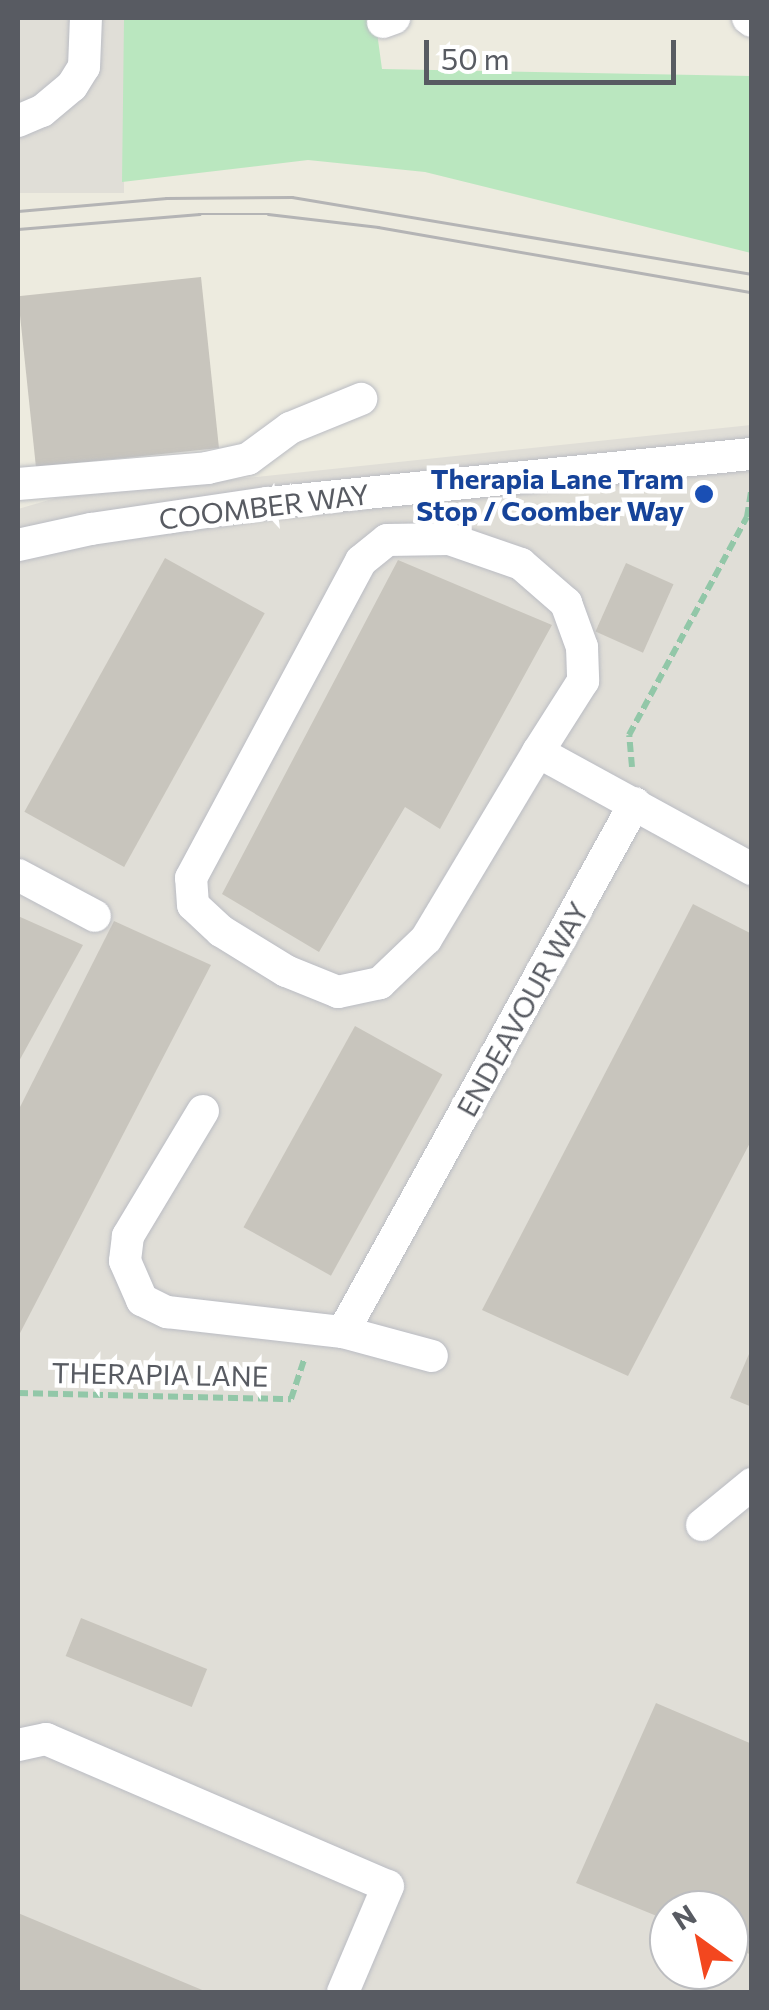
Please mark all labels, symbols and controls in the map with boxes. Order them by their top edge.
scale bar [429,20,682,82]
text: 50 m [441,39,510,76]
place label: Therapia Lane Tram Stop / Coomber Way [416,461,684,527]
street label: COOMBER WAY [157,476,371,536]
marker: Therapia Lane Tram Stop / Coomber Way [693,483,715,505]
street label: ENDEAVOUR WAY [449,896,595,1122]
street label: THERAPIA LANE [51,1355,269,1393]
north arrow [649,1890,749,1990]
text: N [666,1897,702,1936]

